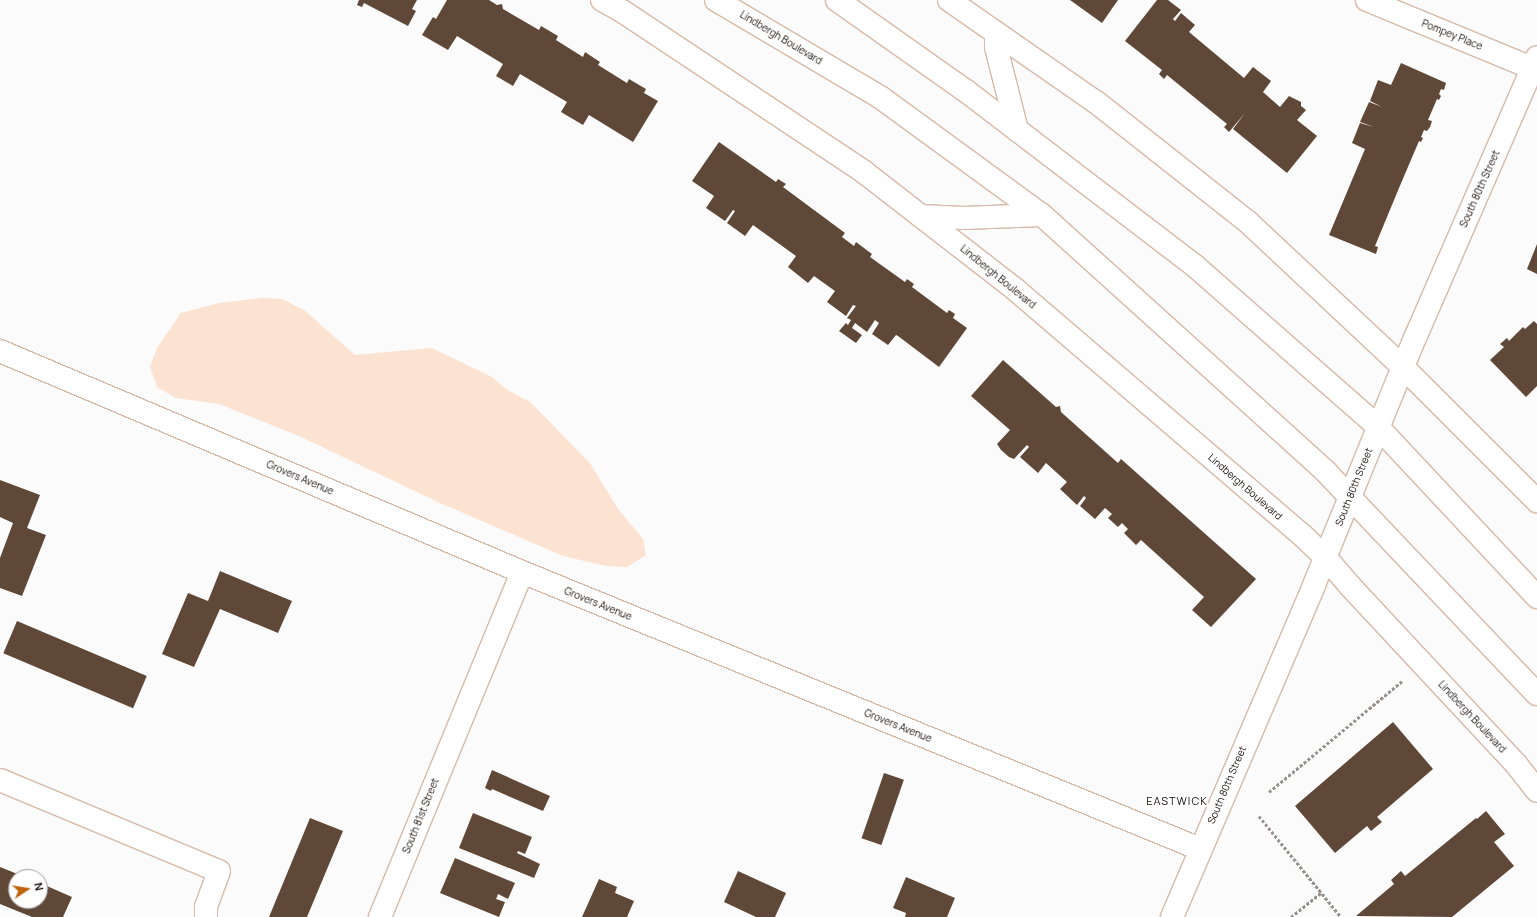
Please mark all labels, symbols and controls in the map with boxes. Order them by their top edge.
street label: Lindbergh Boulevard [738,9,824,67]
street label: Pompey Place [1420,17,1484,53]
street label: South 80th Street [1458,149,1502,229]
street label: Lindbergh Boulevard [958,243,1038,311]
street label: South 80th Street [1333,446,1375,528]
street label: Lindbergh Boulevard [1206,452,1284,522]
street label: Grovers Avenue [265,458,335,498]
street label: Grovers Avenue [562,585,634,623]
street label: Lindbergh Boulevard [1436,679,1508,755]
street label: Grovers Avenue [862,707,934,745]
street label: South 80th Street [1205,744,1249,826]
street label: South 81st Street [400,777,442,855]
district label: EASTWICK [1146,794,1208,808]
north arrow [8,869,48,909]
text: N [31,881,47,892]

